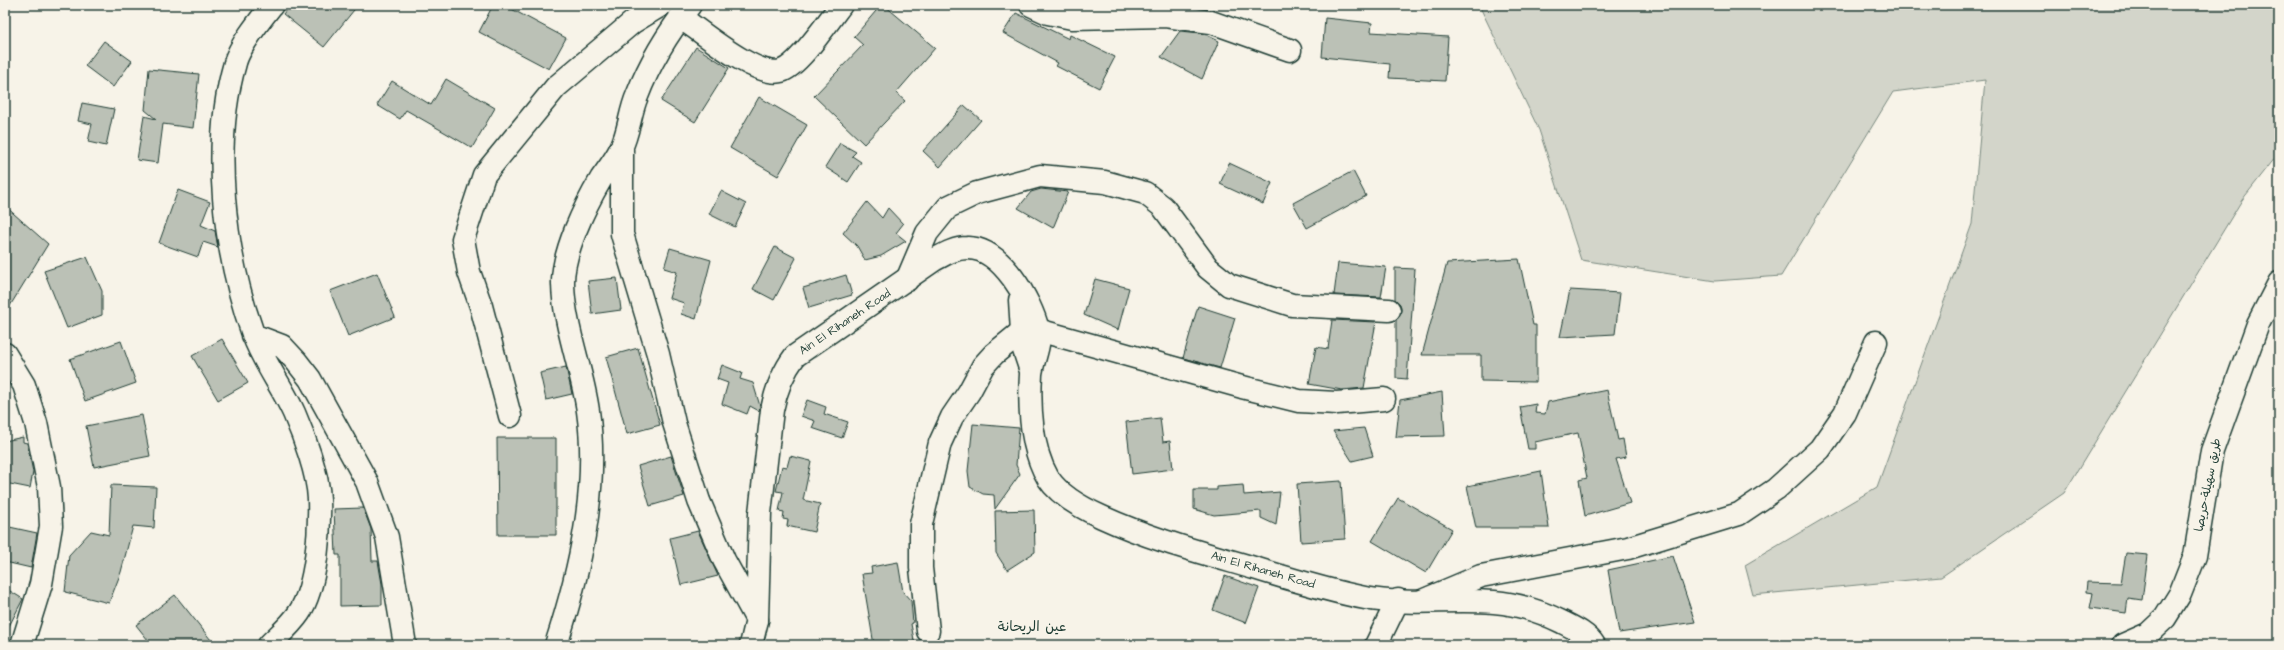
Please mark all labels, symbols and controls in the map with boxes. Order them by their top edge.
street label: Ain El Rihaneh Road [796,285,894,359]
street label: طريق سهيلة-حريصا [2191,437,2225,533]
street label: Ain El Rihaneh Road [1209,547,1317,593]
district label: عين الريحانة [998,617,1066,637]

